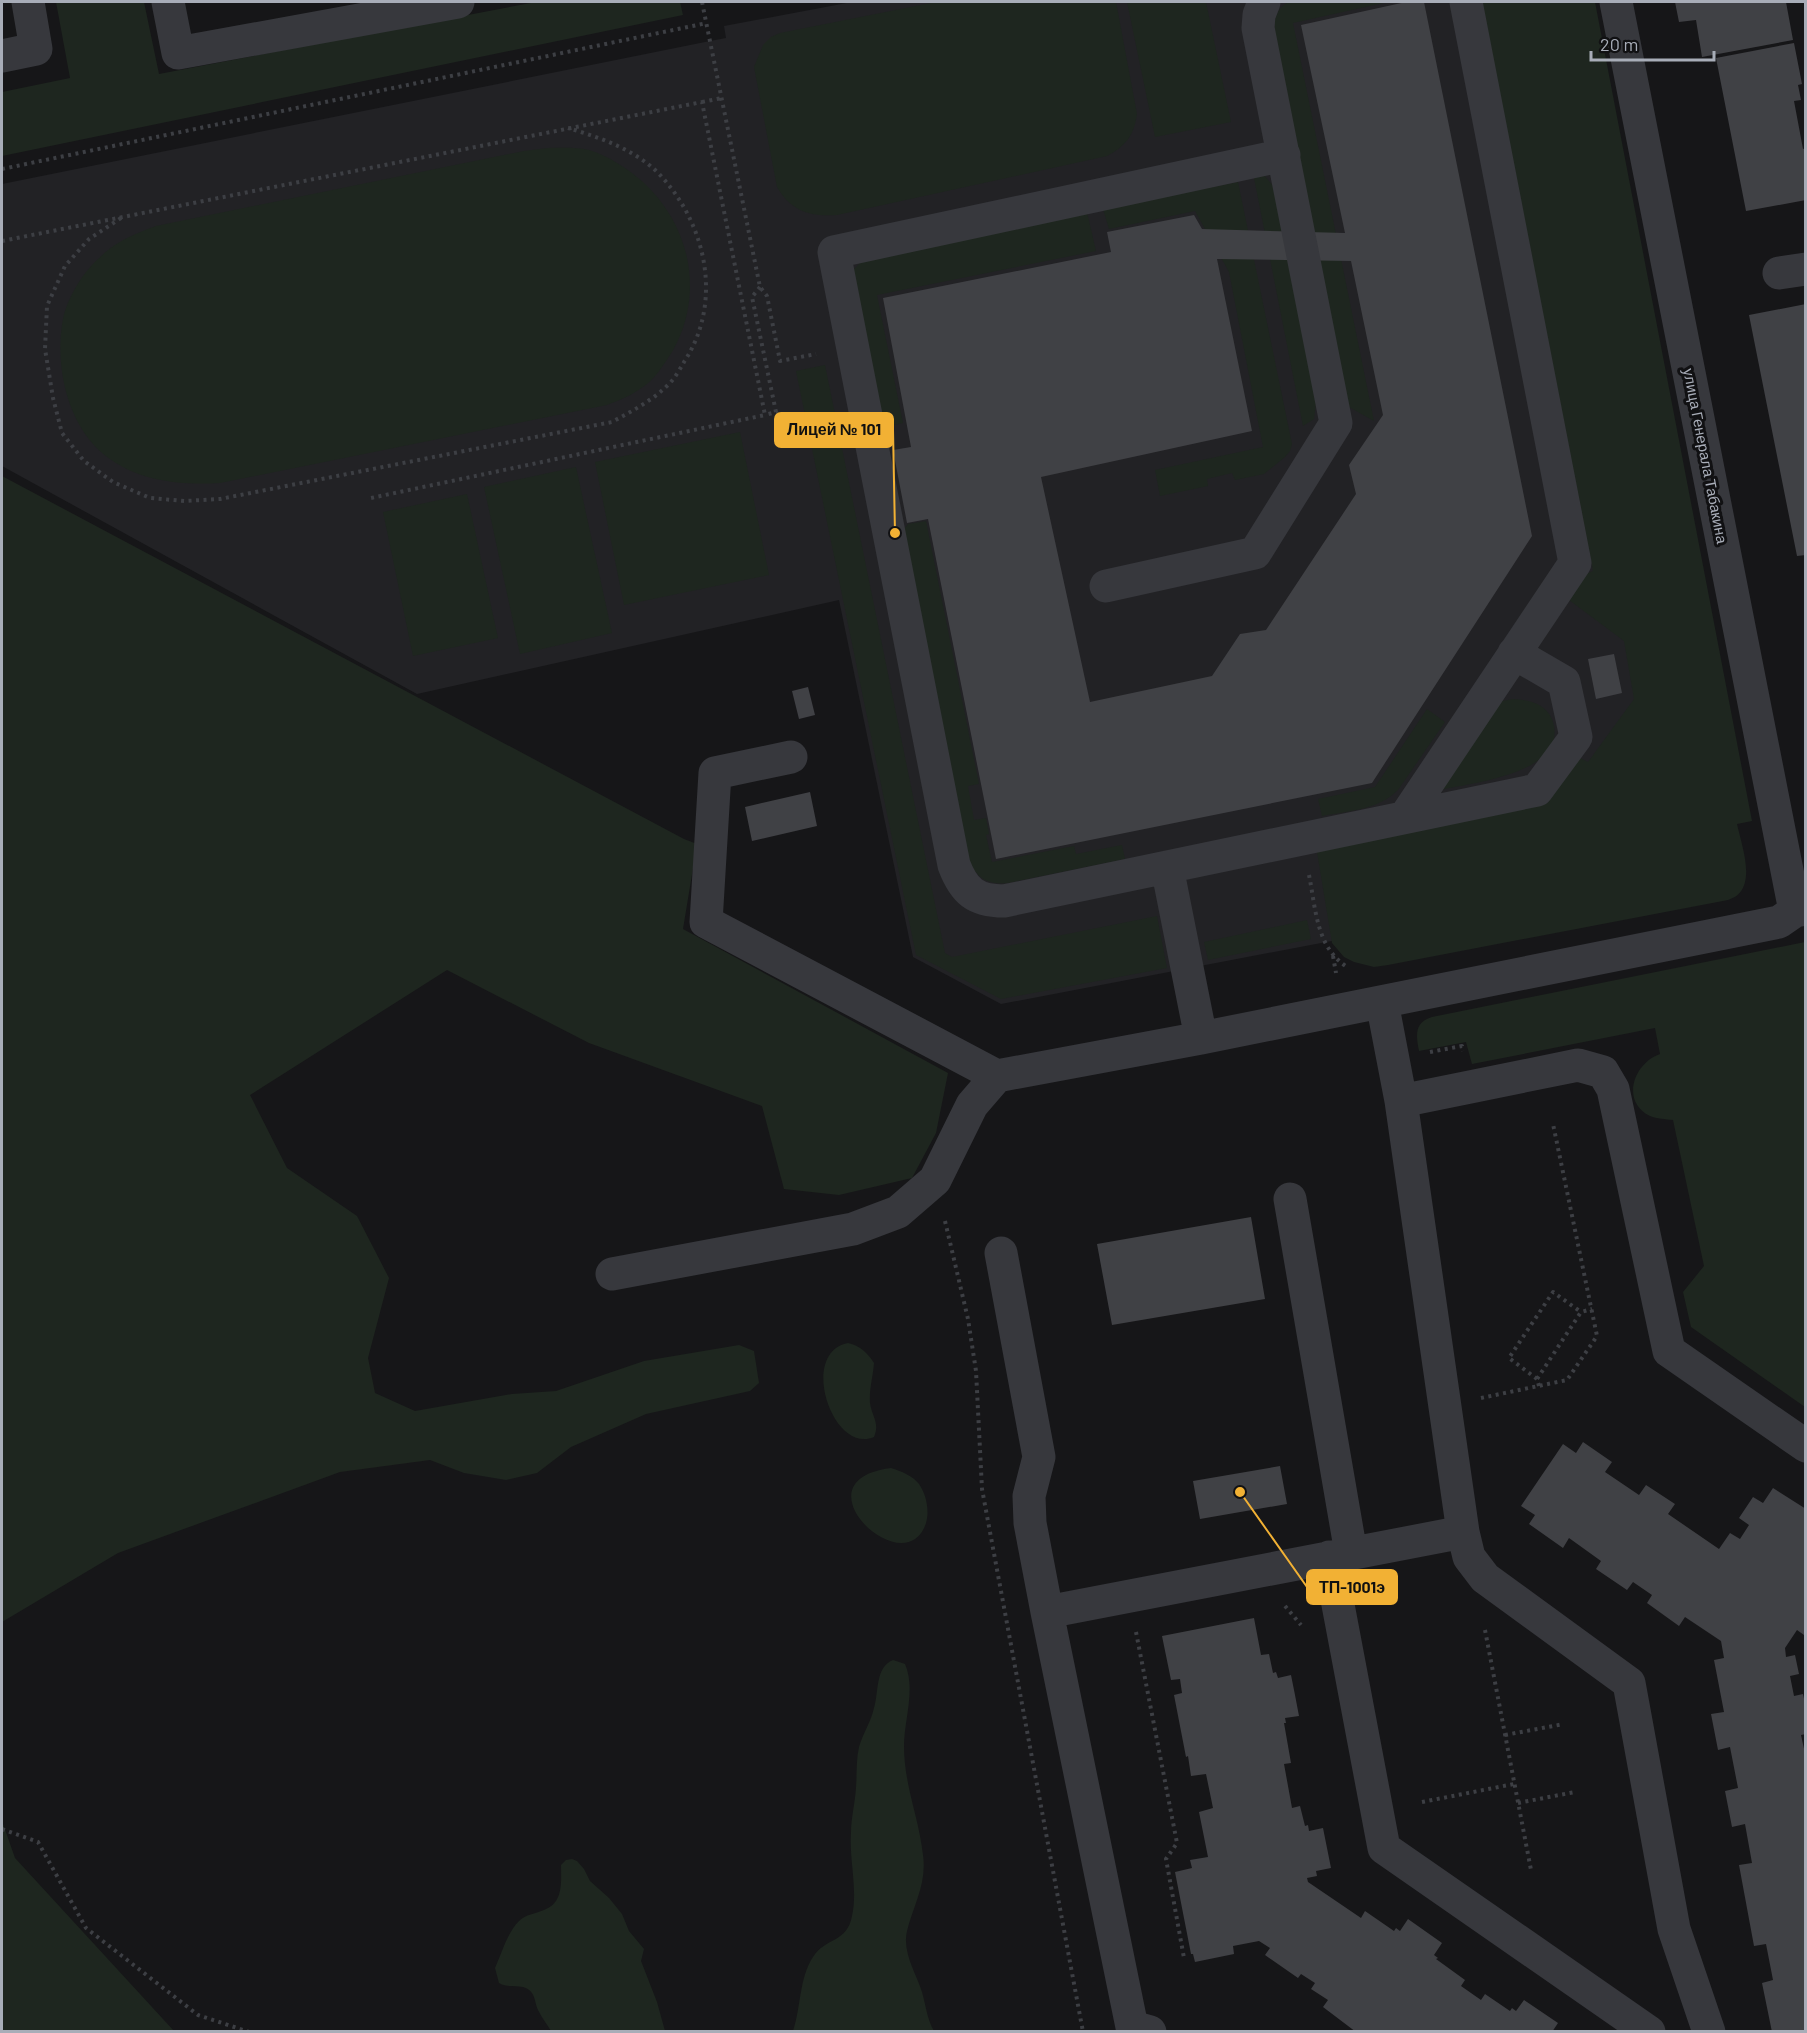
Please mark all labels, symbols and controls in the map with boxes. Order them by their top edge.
scale bar [1591,24,1714,62]
text: 20 m [1600,33,1638,55]
street label: улица Генерала Табакина [1680,367,1732,546]
callout: Лицей № 101 [775,413,893,447]
text: Лицей № 101 [787,419,881,438]
callout: ТП-1001э [1307,1570,1397,1604]
text: ТП-1001э [1319,1577,1385,1596]

